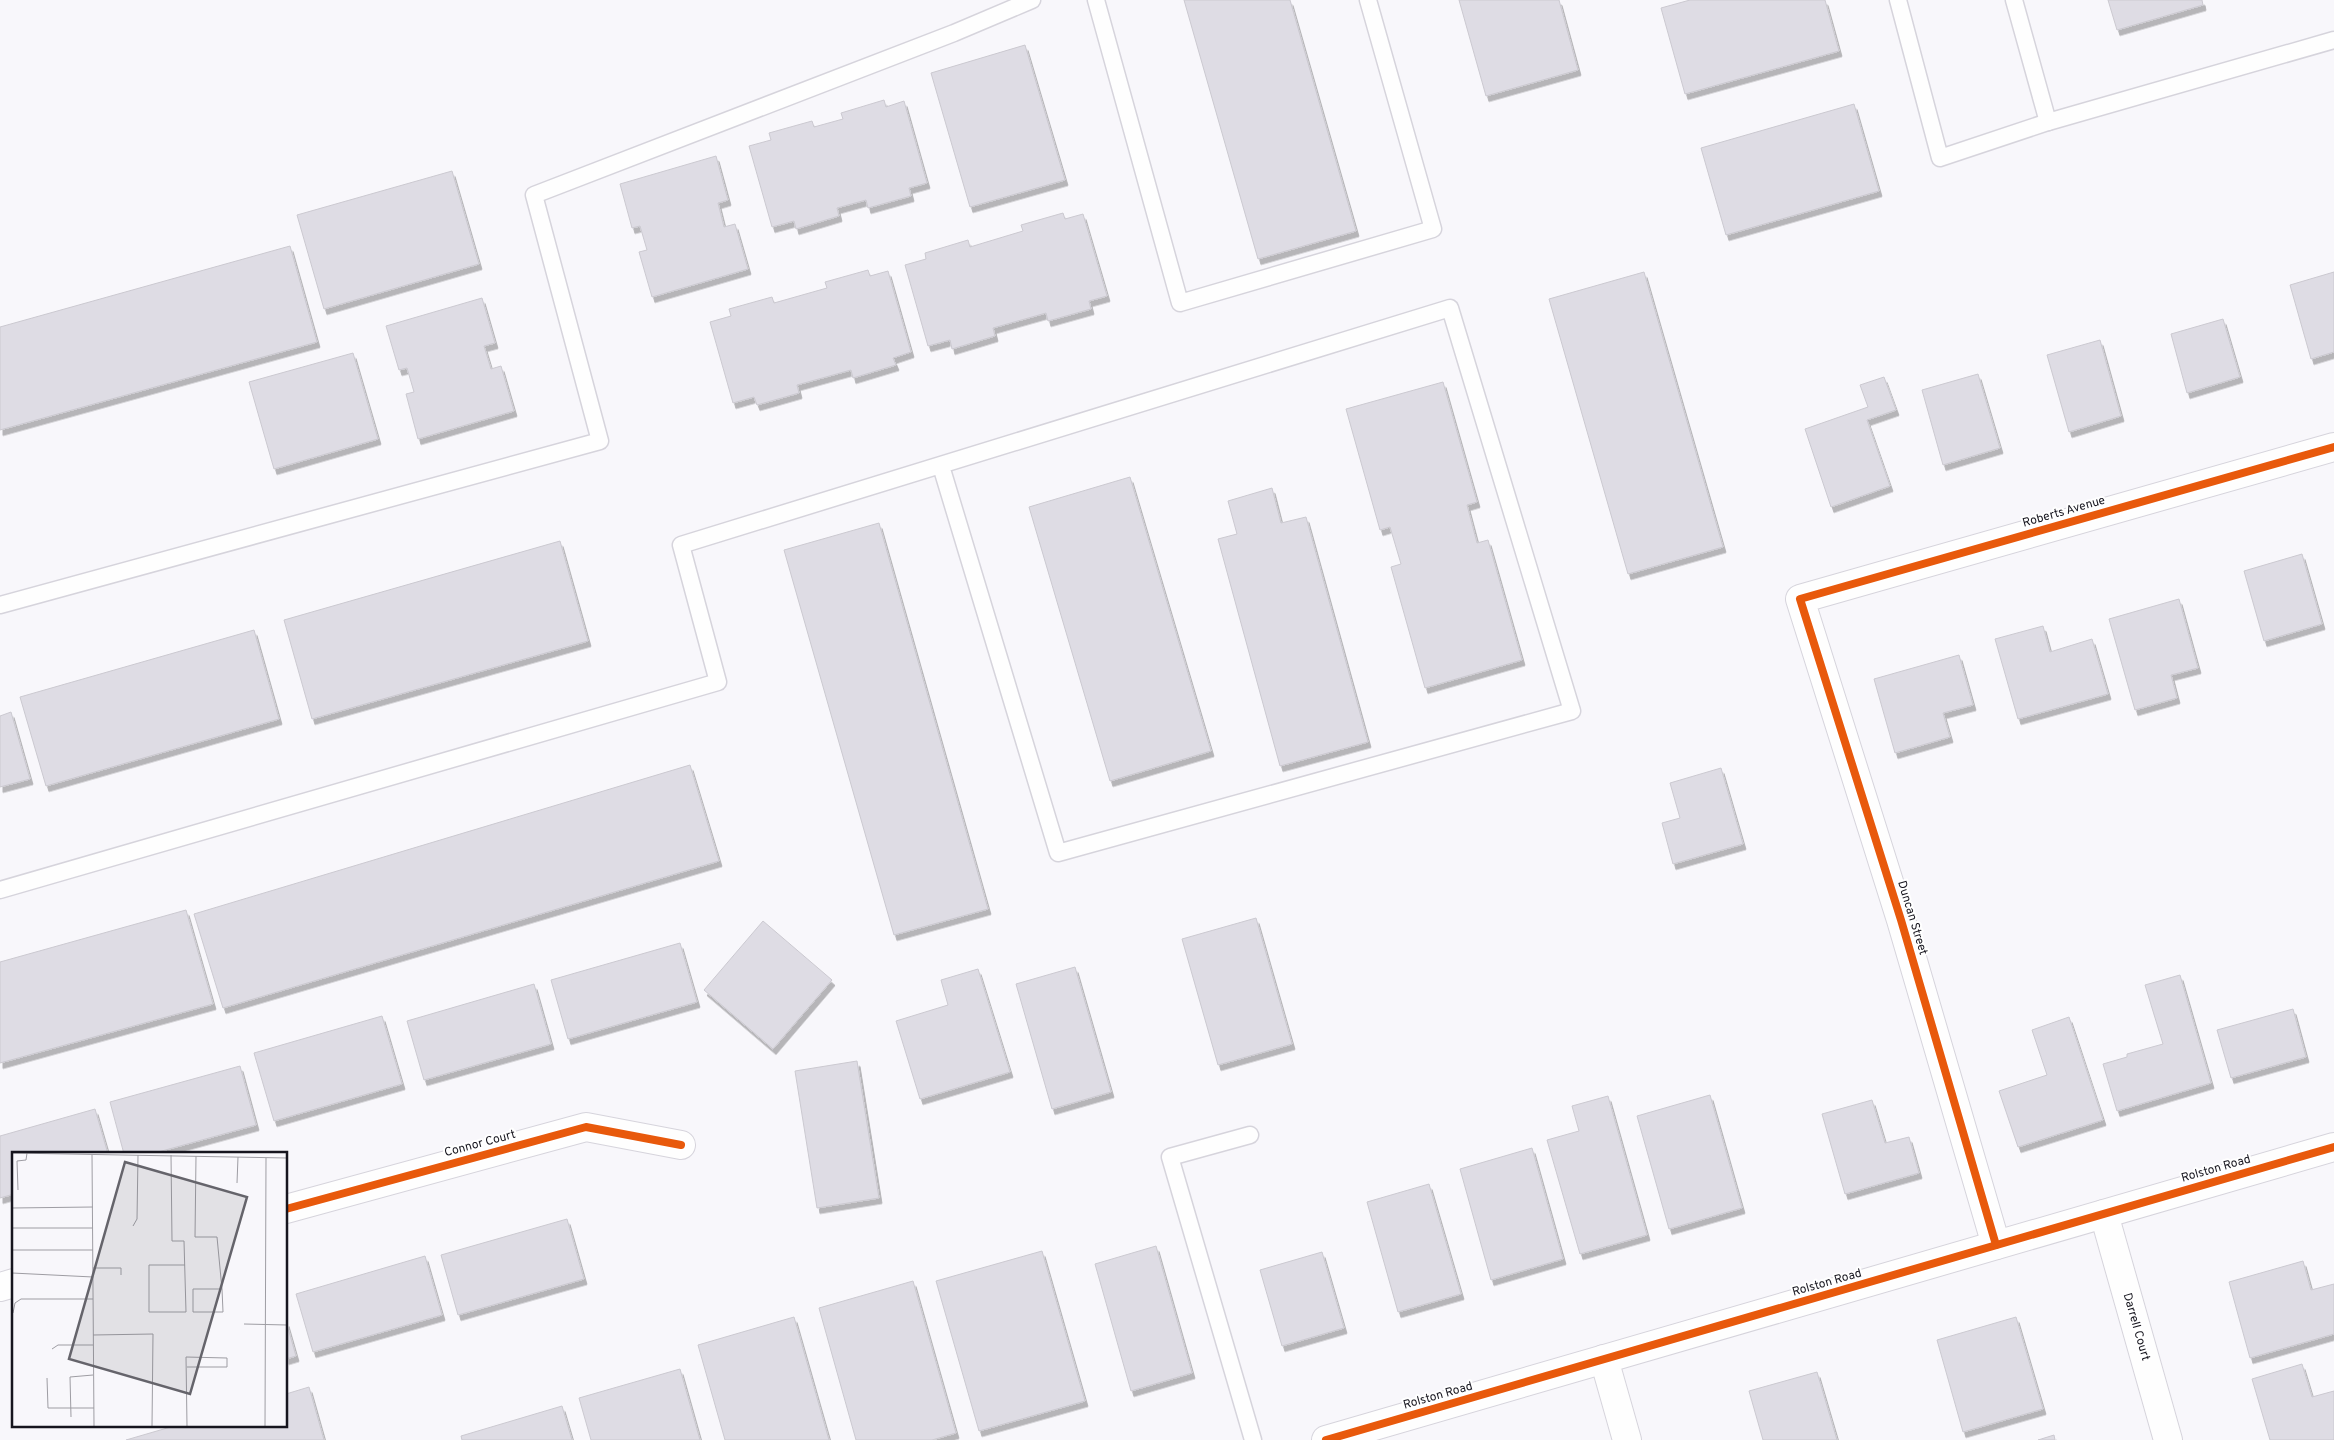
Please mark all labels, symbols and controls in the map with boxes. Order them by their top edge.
street label: Roberts Avenue [2021,493,2107,531]
street label: Duncan Street [1893,879,1931,957]
street label: Connor Court [443,1127,517,1161]
street label: Rolston Road [2179,1151,2253,1187]
inset map [12,1152,288,1428]
street label: Rolston Road [1790,1265,1864,1301]
street label: Darrell Court [2119,1291,2153,1363]
street label: Rolston Road [1401,1378,1475,1414]

